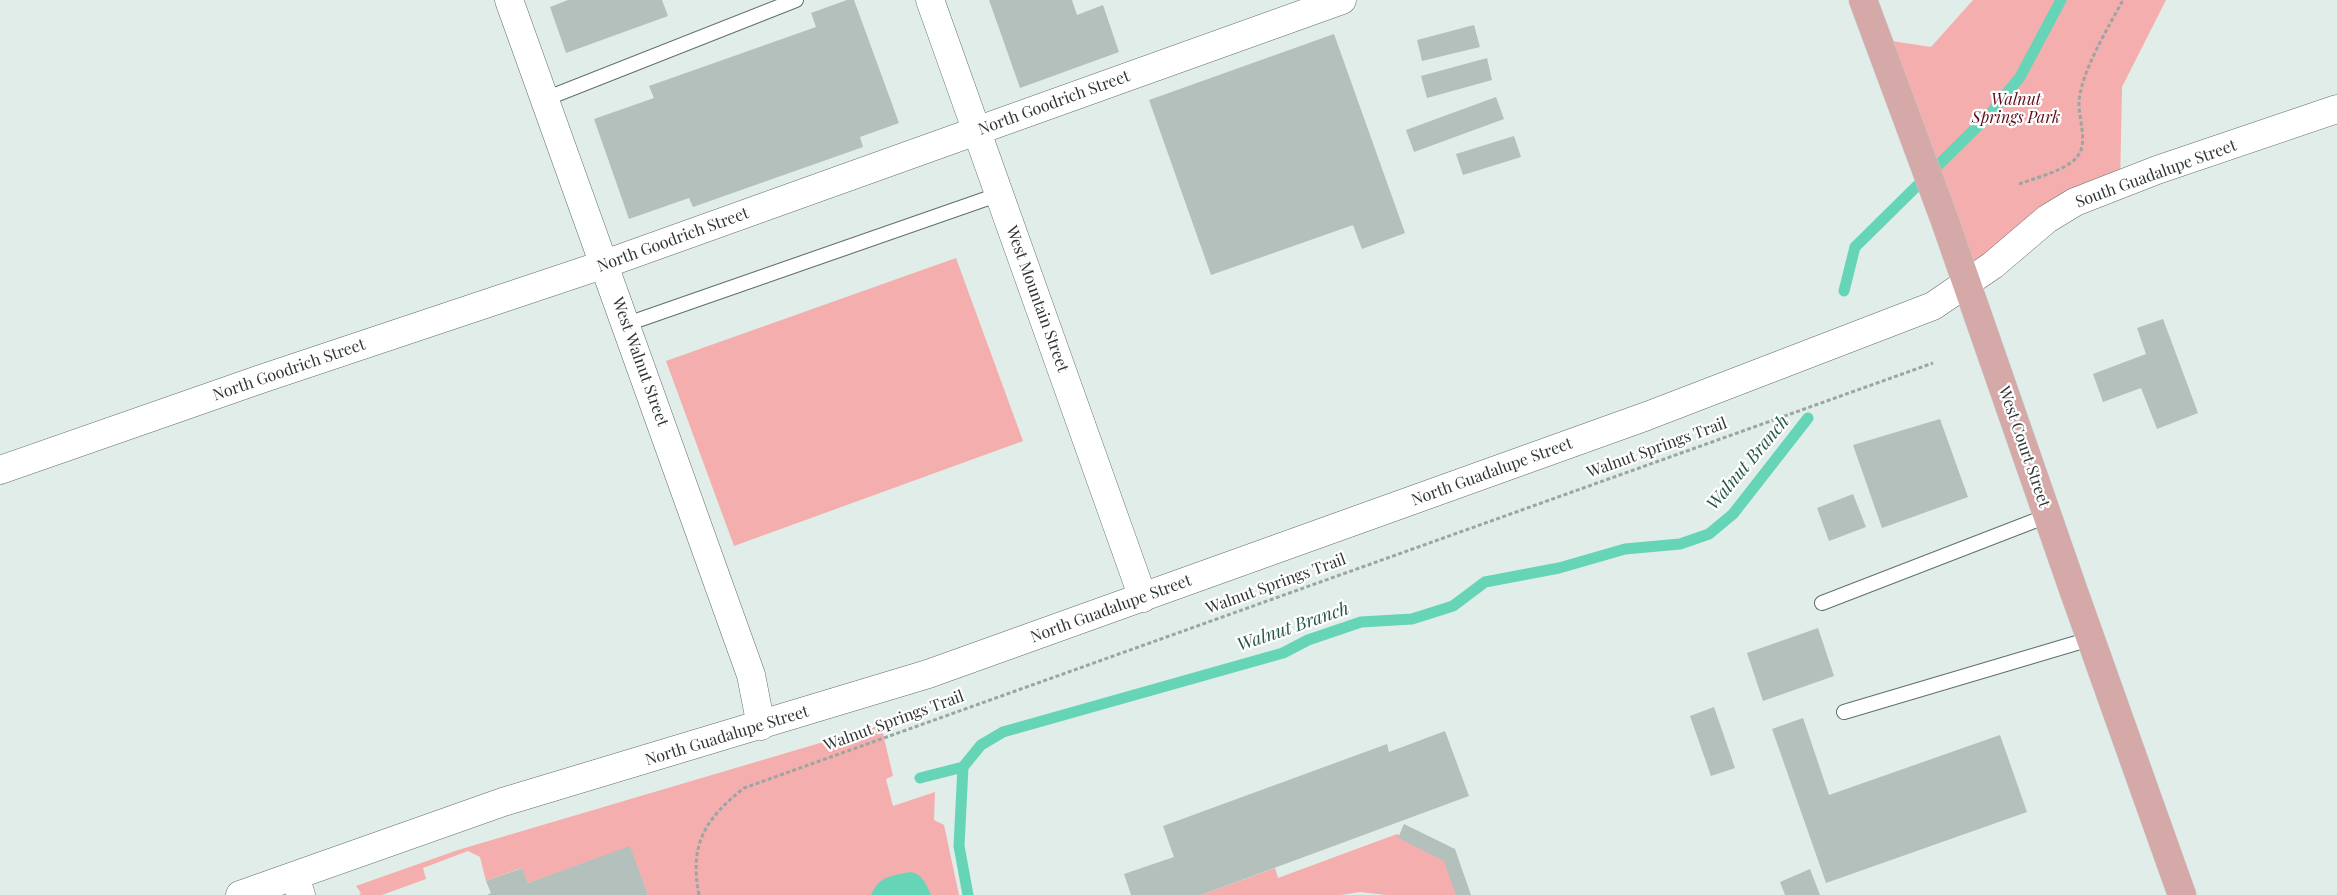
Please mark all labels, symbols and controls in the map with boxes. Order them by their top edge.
street label: North Goodrich Street [976,67,1132,139]
park label: Walnut Springs Park [1972,90,2060,128]
street label: South Guadalupe Street [2073,136,2239,212]
street label: North Goodrich Street [595,204,751,276]
street label: West Mountain Street [1002,223,1072,375]
street label: West Walnut Street [608,295,672,429]
street label: North Goodrich Street [210,335,368,405]
street label: West Court Street [1994,384,2054,510]
water label: Walnut Branch [1702,411,1794,515]
street label: Walnut Springs Trail [1584,414,1730,482]
street label: North Guadalupe Street [1409,434,1575,510]
street label: Walnut Springs Trail [1203,550,1349,618]
street label: North Guadalupe Street [1028,571,1194,647]
water label: Walnut Branch [1234,598,1352,656]
street label: Walnut Springs Trail [821,687,967,755]
street label: North Guadalupe Street [643,702,811,770]

